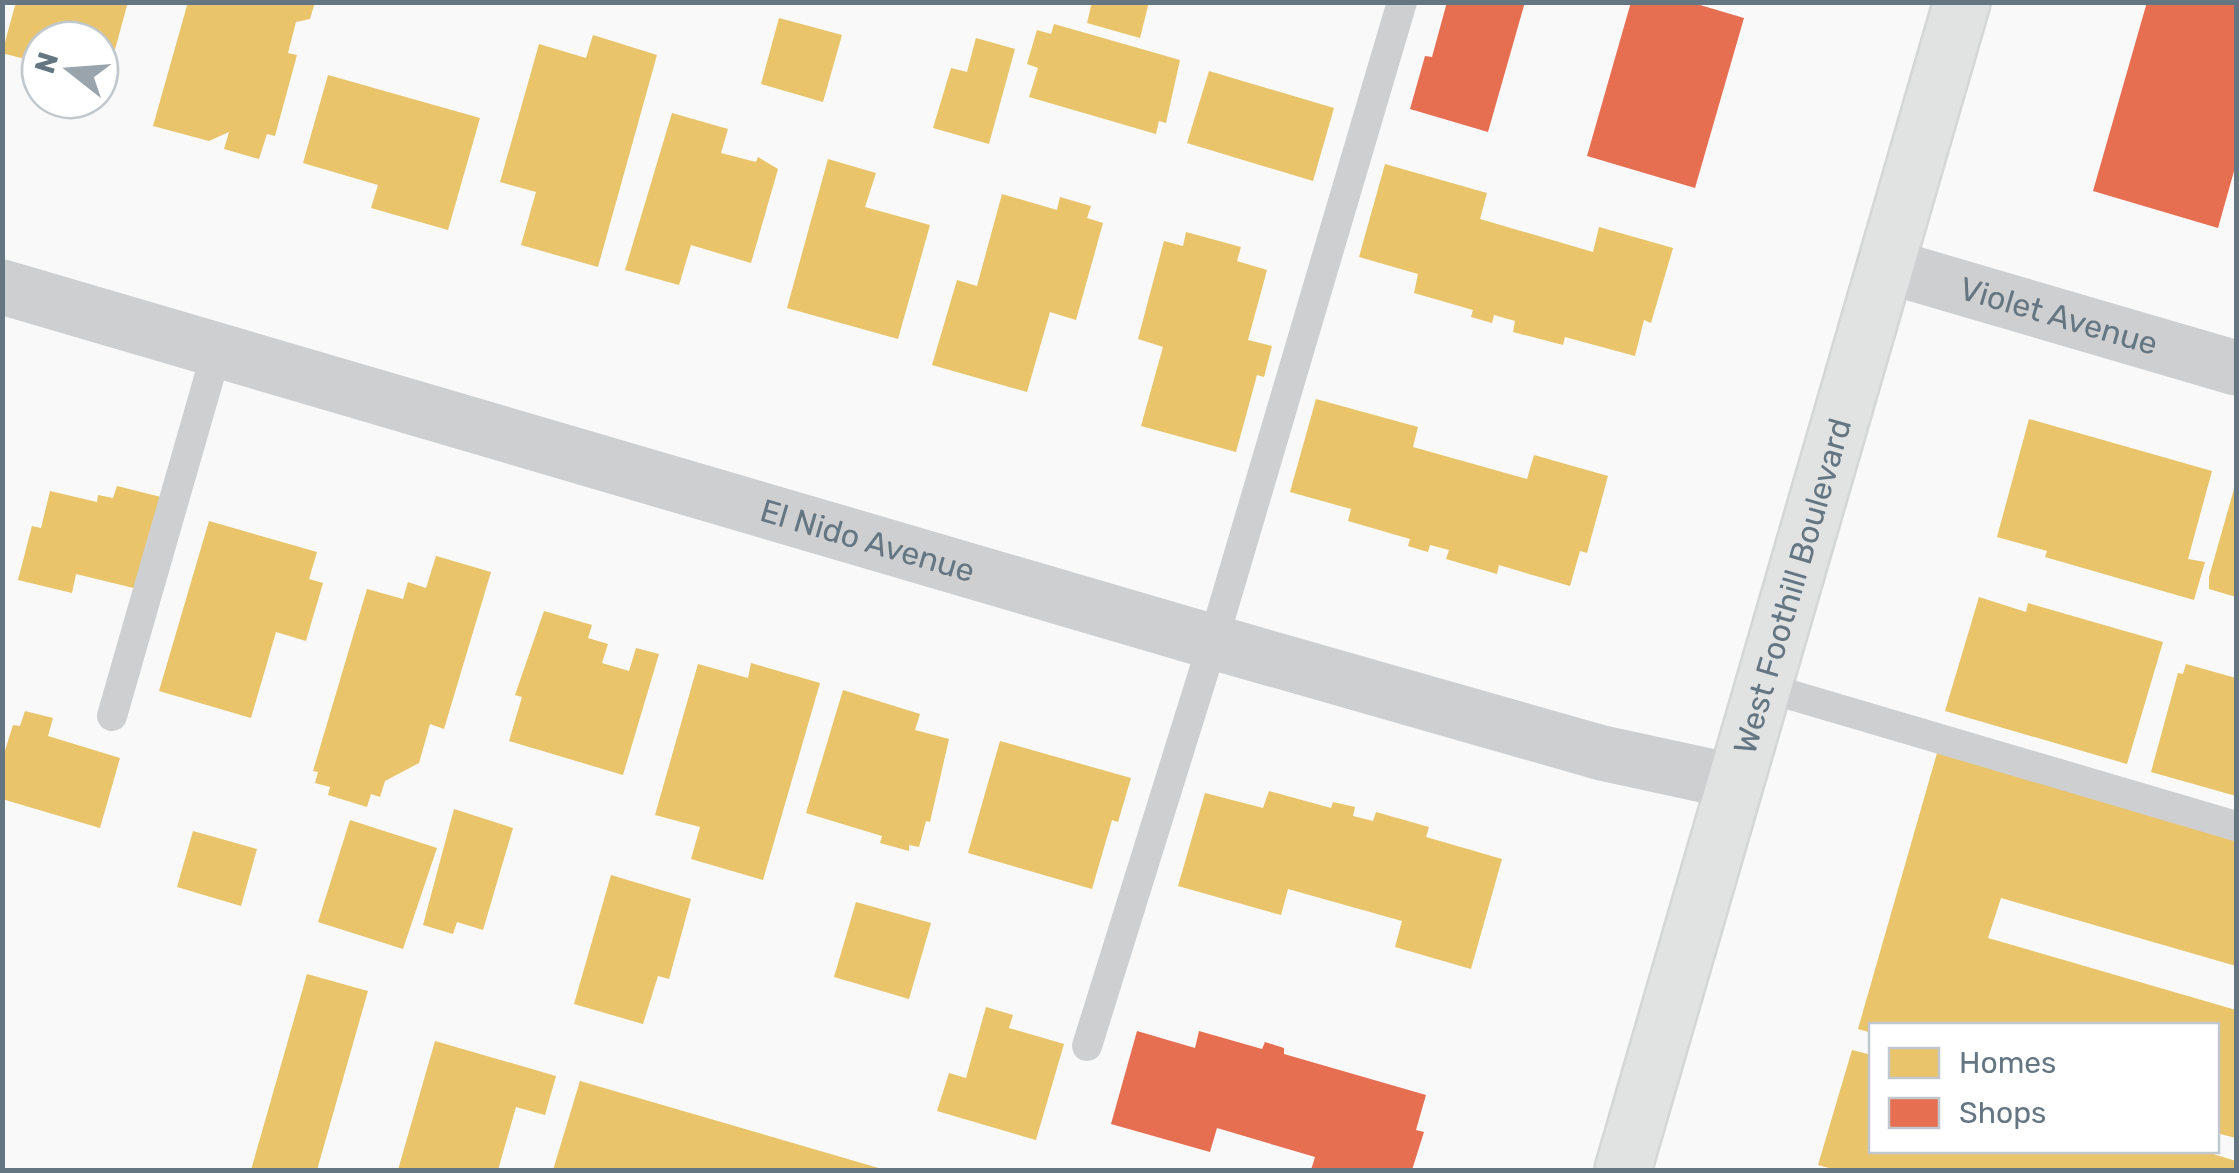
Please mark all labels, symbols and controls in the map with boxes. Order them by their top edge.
north arrow [20,20,120,120]
text: N [28,48,65,77]
street label: Violet Avenue [1955,269,2162,363]
street label: West Foothill Boulevard [1726,414,1859,758]
street label: El Nido Avenue [756,491,979,590]
legend [1869,1023,2219,1153]
text: Homes [1959,1045,2056,1081]
text: Shops [1959,1095,2046,1131]

